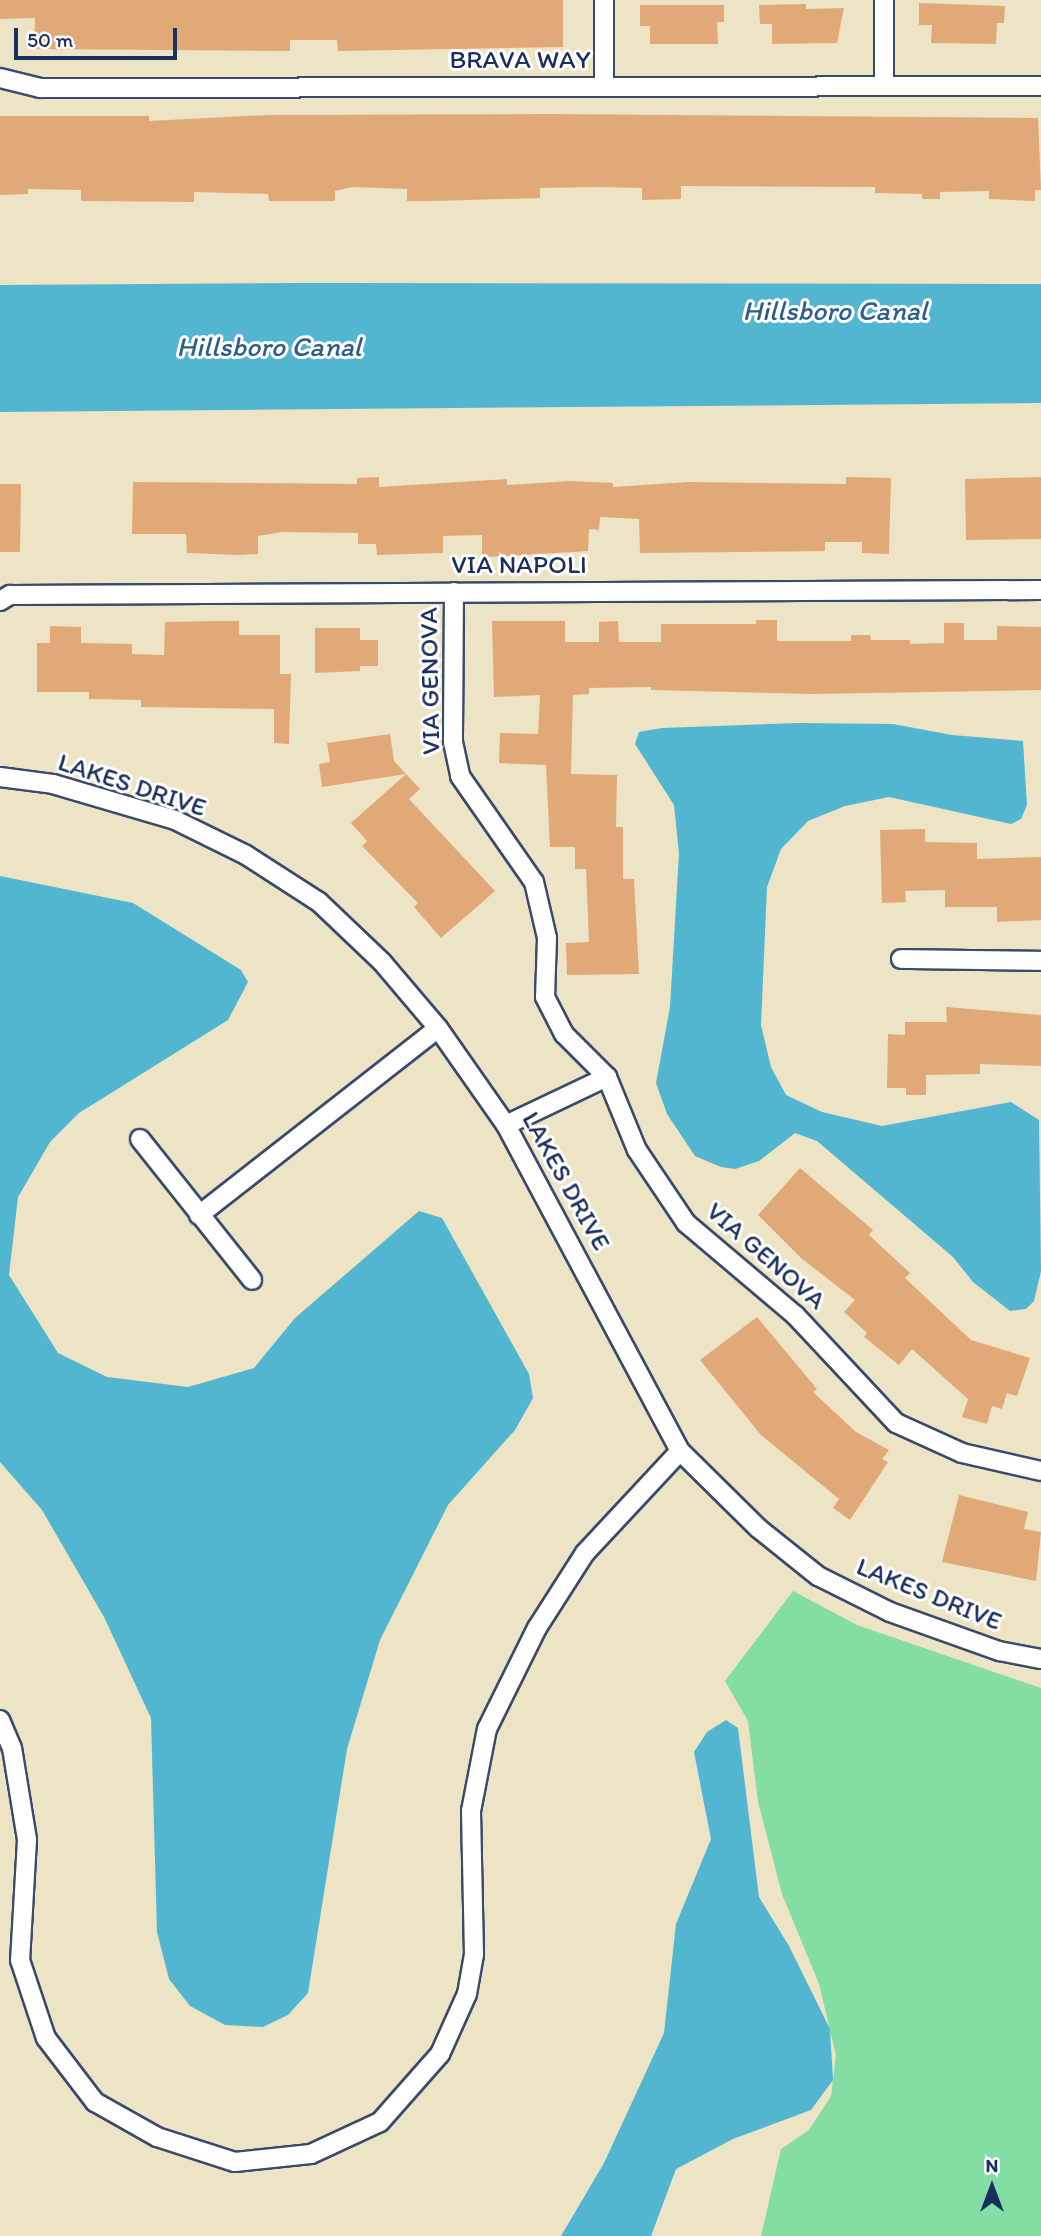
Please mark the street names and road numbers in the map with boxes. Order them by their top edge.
street label: BRAVA WAY [450,44,590,76]
street label: VIA NAPOLI [450,549,588,581]
street label: VIA GENOVA [413,607,447,755]
street label: LAKES DRIVE [54,746,210,824]
street label: LAKES DRIVE [515,1106,617,1256]
street label: VIA GENOVA [700,1196,832,1316]
street label: LAKES DRIVE [852,1551,1006,1637]

